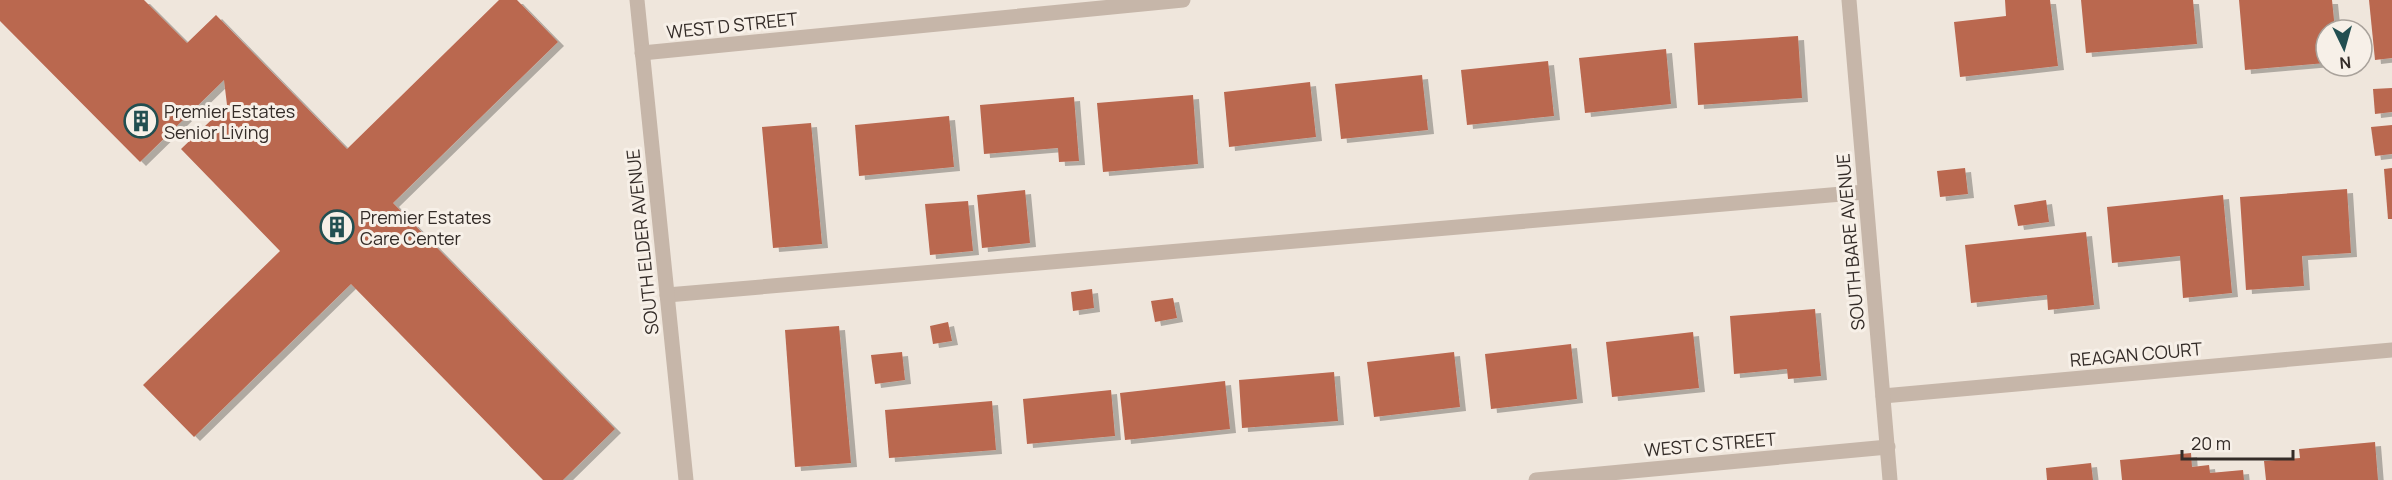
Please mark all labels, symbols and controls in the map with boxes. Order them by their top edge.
street label: WEST D STREET [665,6,799,44]
north arrow [2314,18,2374,78]
text: N [2339,51,2352,74]
place label: Premier Estates Senior Living [164,99,295,144]
building icon: Premier Estates Senior Living [123,103,159,139]
street label: SOUTH ELDER AVENUE [620,148,664,336]
street label: SOUTH BARE AVENUE [1830,153,1870,331]
place label: Premier Estates Care Center [360,205,491,250]
building icon: Premier Estates Care Center [319,209,355,245]
street label: REAGAN COURT [2069,336,2204,372]
scale bar [2182,423,2293,461]
street label: WEST C STREET [1643,426,1777,462]
text: 20 m [2191,431,2231,455]

